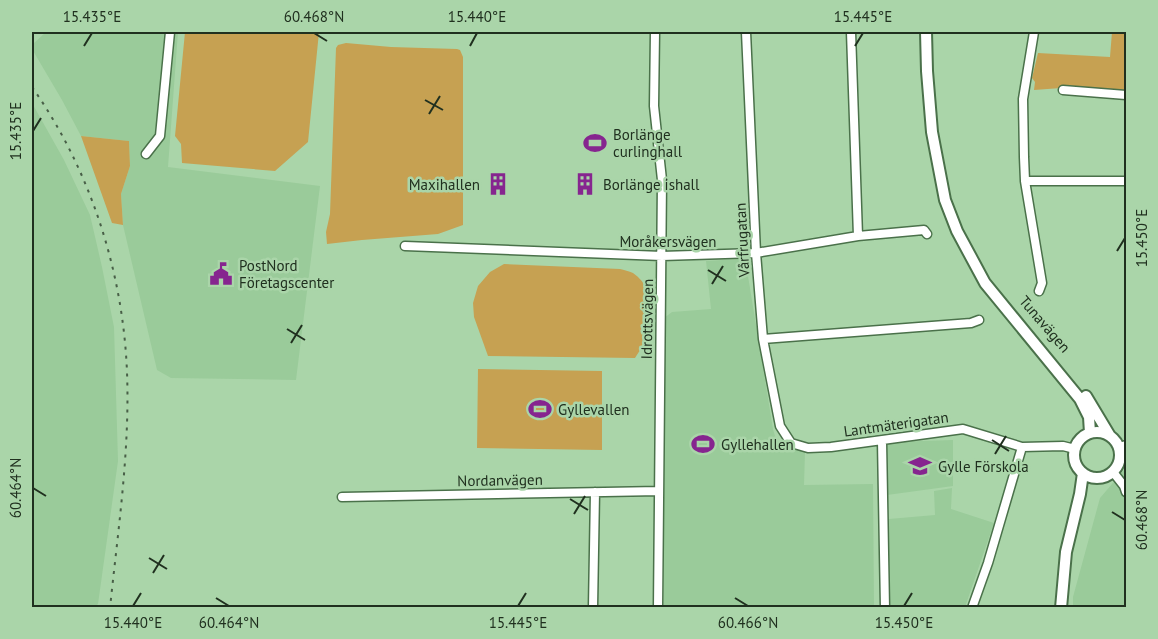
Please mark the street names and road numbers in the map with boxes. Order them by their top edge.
street label: Vårfrugatan [731,202,753,279]
street label: Moråkersvägen [619,232,717,251]
street label: Idrottsvägen [637,279,657,359]
street label: Tunavägen [1015,292,1075,356]
street label: Lantmäterigatan [842,407,950,441]
street label: Nordanvägen [457,470,543,490]

